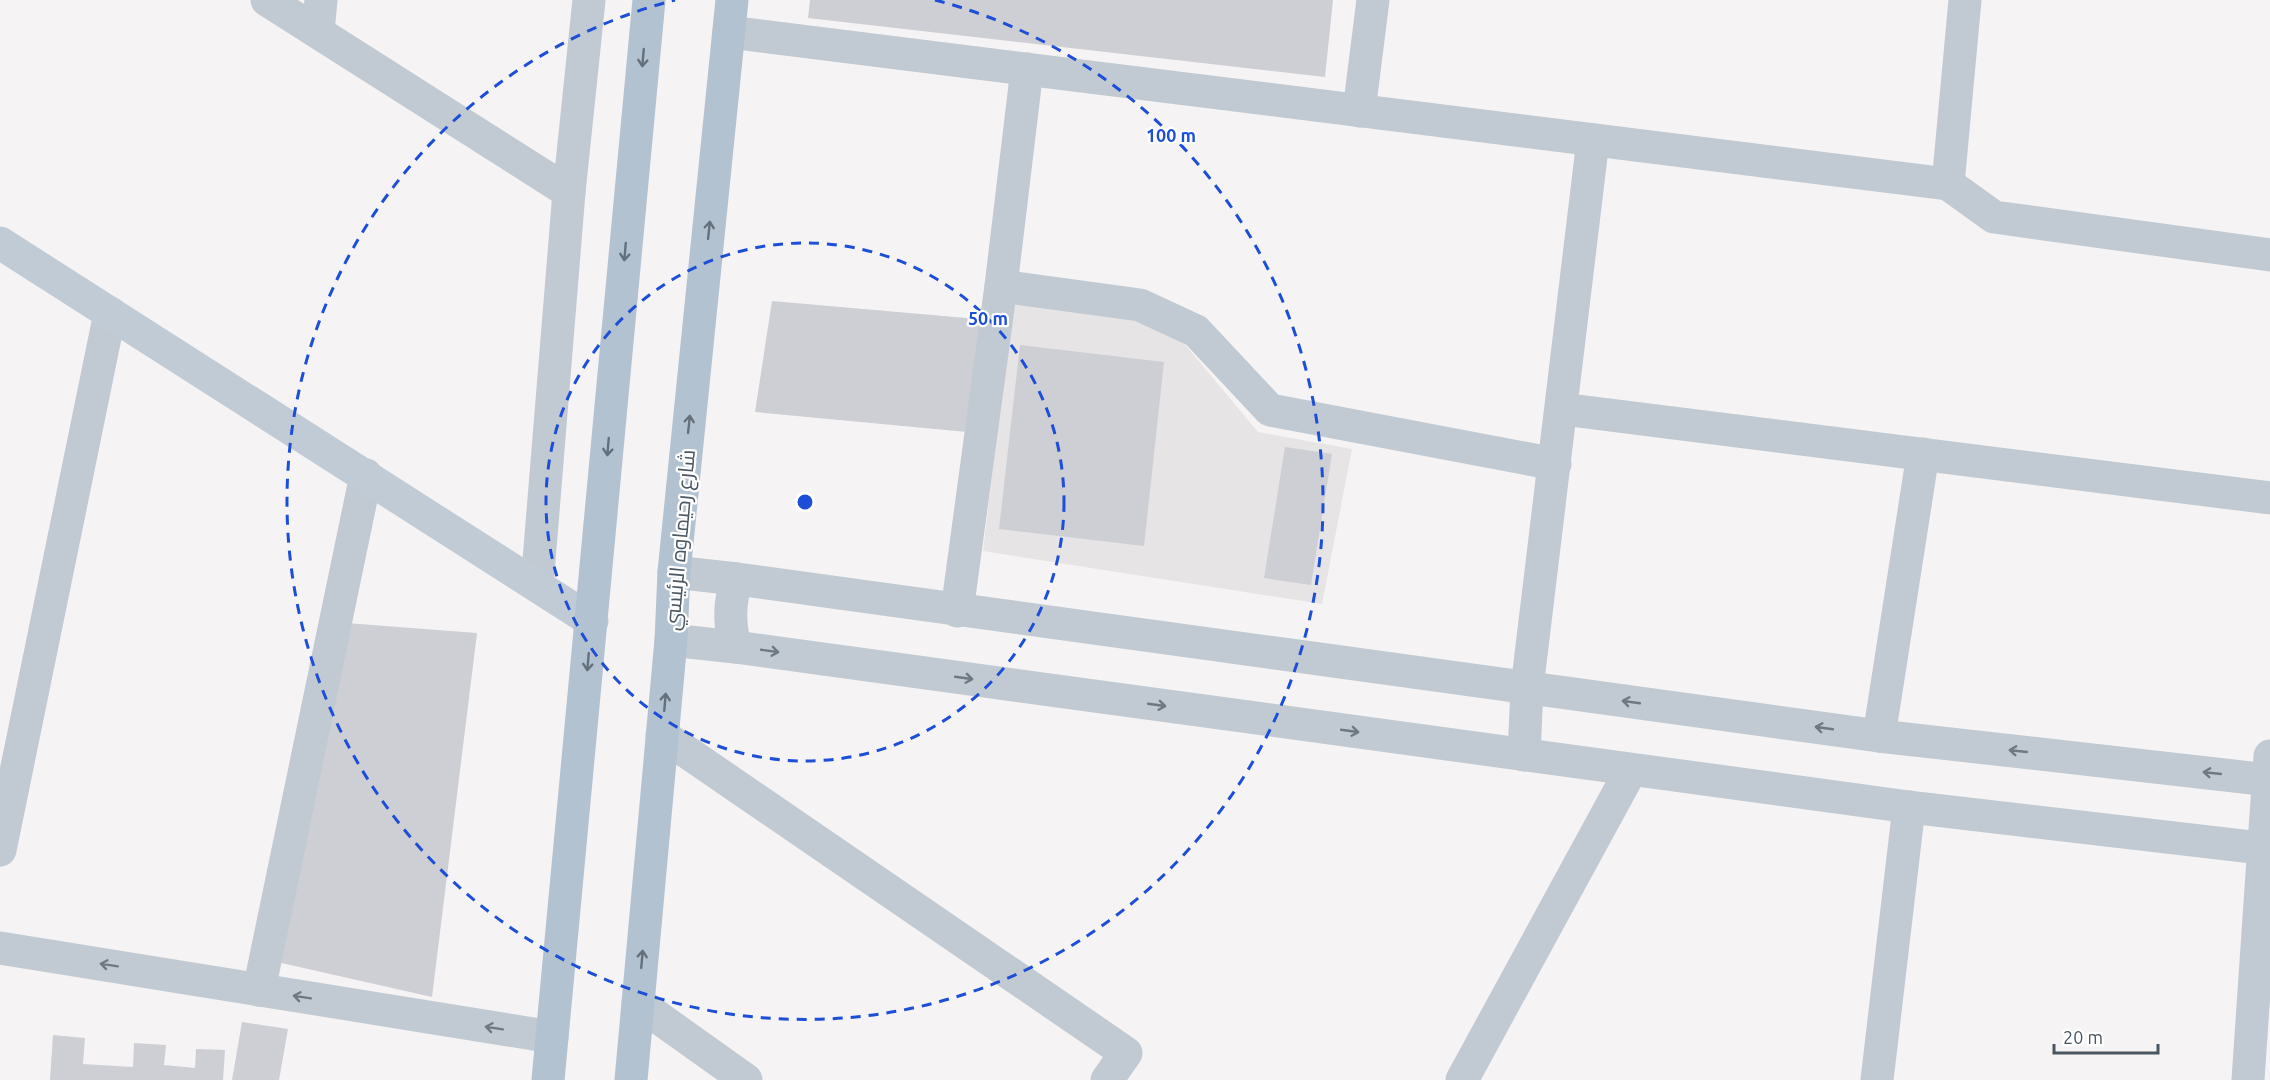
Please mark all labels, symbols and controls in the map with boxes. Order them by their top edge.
one-way arrow [637,48,648,68]
text: 100 m [1146,125,1196,145]
one-way arrow [704,221,715,241]
one-way arrow [620,242,631,262]
text: 50 m [968,308,1008,328]
one-way arrow [684,415,695,435]
one-way arrow [602,436,613,456]
street label: شارع رحيماوه الرئيسي [659,448,703,632]
centre of rings [795,492,815,512]
one-way arrow [760,646,780,657]
one-way arrow [582,651,593,671]
one-way arrow [953,673,973,684]
one-way arrow [660,693,671,712]
one-way arrow [1622,697,1642,708]
one-way arrow [1146,699,1166,710]
one-way arrow [1815,723,1835,734]
one-way arrow [1340,726,1359,737]
one-way arrow [2009,745,2029,756]
one-way arrow [2202,767,2222,778]
one-way arrow [637,950,648,969]
one-way arrow [100,960,120,971]
one-way arrow [293,991,312,1002]
scale bar [2054,1017,2158,1055]
one-way arrow [485,1022,505,1033]
text: 20 m [2063,1027,2103,1047]

